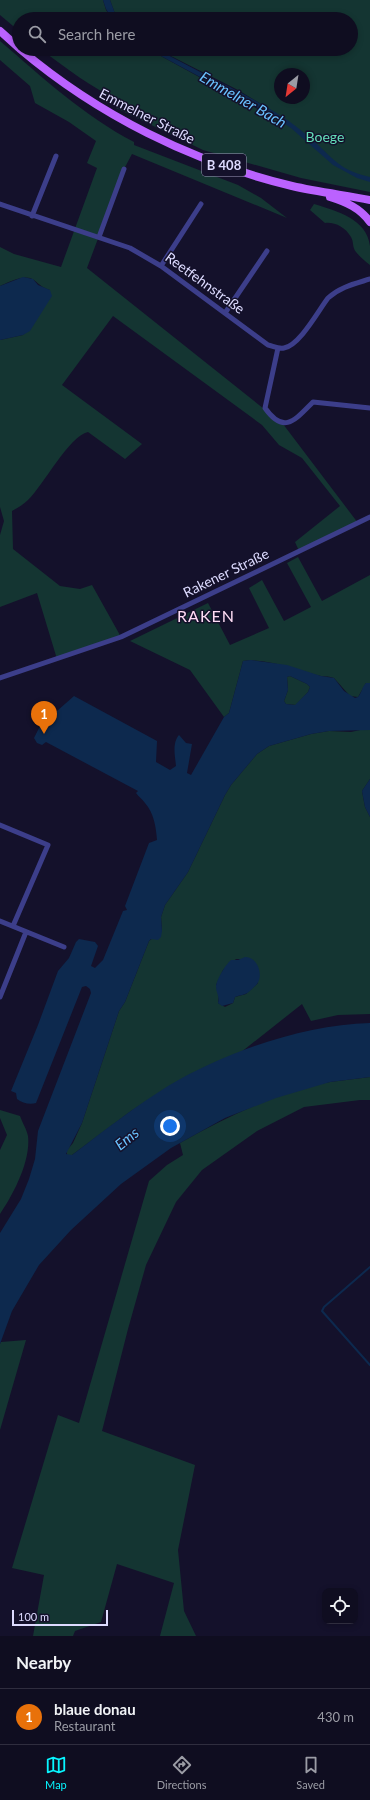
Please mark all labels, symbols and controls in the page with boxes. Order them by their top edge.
search box [12,12,358,56]
icon: search [26,23,48,45]
text: Search here [58,25,135,43]
water label: Emmelner Bach [197,67,290,131]
north arrow [274,68,310,104]
street label: Emmelner Straße [97,84,198,147]
park label: Boege [306,128,344,145]
road number: B 408 [202,154,246,176]
street label: Reetfehnstraße [162,248,248,317]
street label: Rakener Straße [180,545,271,601]
district label: RAKEN [177,606,235,625]
pin: 1 [31,701,57,734]
your location [160,1116,180,1136]
water label: Ems [111,1123,142,1153]
map controls [322,1588,358,1624]
button: locate [322,1588,358,1624]
scale bar [12,1608,108,1627]
text: 100 m [18,1610,49,1623]
text: Nearby [16,1652,71,1673]
text: blaue donau [54,1700,136,1718]
text: 1 [25,1709,33,1725]
text: 430 m [317,1709,354,1725]
text: Restaurant [54,1718,116,1734]
tab: Map [45,1754,67,1791]
tab: Directions [157,1754,206,1791]
tab: Saved [296,1754,325,1791]

